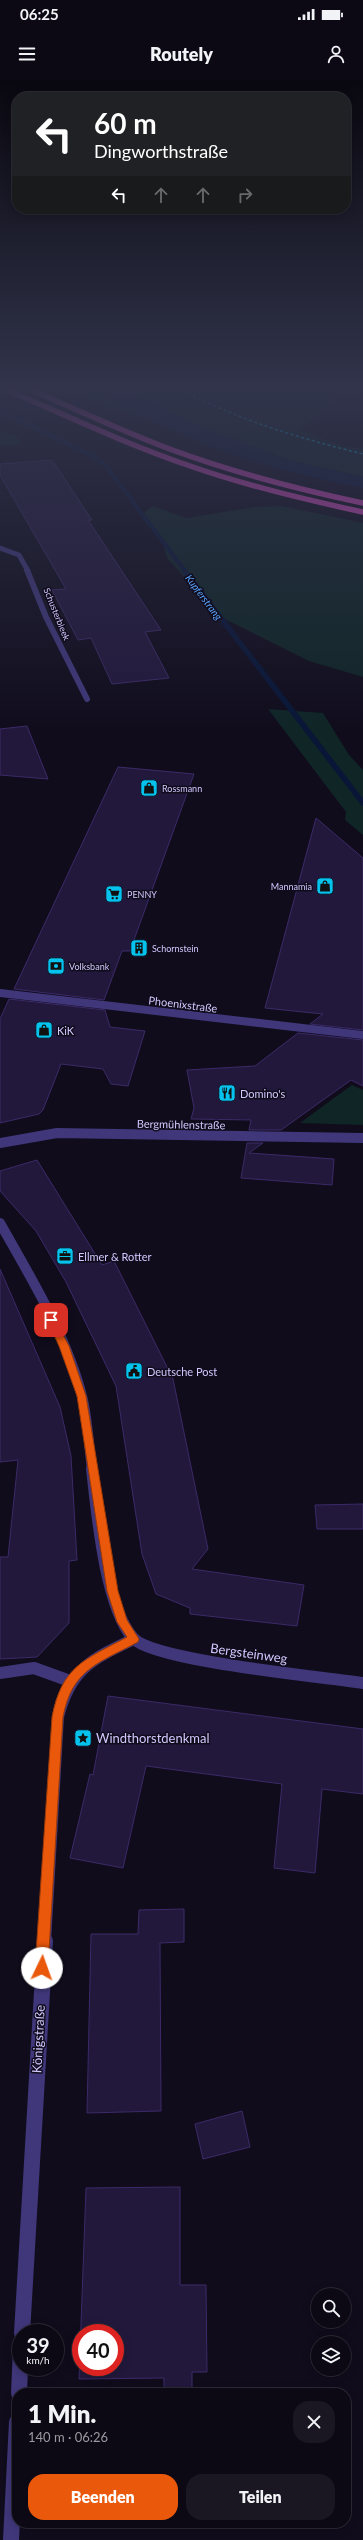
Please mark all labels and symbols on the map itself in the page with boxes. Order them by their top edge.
water label: Kupferstrang [183,572,225,622]
street label: Schusterbleek [41,586,73,642]
shop icon: Rossmann [139,778,159,798]
place label: Rossmann [162,783,202,794]
shop icon: Mannamia [315,876,335,896]
place label: Mannamia [271,881,312,892]
supermarket icon: PENNY [104,884,124,904]
place label: PENNY [127,889,157,900]
building icon: Schornstein [129,938,149,958]
place label: Schornstein [152,943,199,954]
bank icon: Volksbank [46,956,66,976]
place label: Volksbank [69,961,110,972]
street label: Phoenixstraße [148,993,218,1015]
shop icon: KiK [34,1020,54,1040]
place label: KiK [57,1024,75,1037]
restaurant icon: Domino's [217,1083,237,1103]
place label: Domino's [240,1087,286,1100]
street label: Bergmühlenstraße [137,1117,226,1131]
office icon: Ellmer & Rotter [55,1246,75,1266]
place label: Ellmer & Rotter [78,1250,152,1263]
pin [34,1303,68,1337]
public building icon: Deutsche Post [124,1361,144,1381]
place label: Deutsche Post [147,1365,217,1378]
street label: Bergsteinweg [209,1640,289,1666]
place icon: Windthorstdenkmal [73,1728,93,1748]
place label: Windthorstdenkmal [96,1730,210,1746]
position arrow [21,1947,63,1989]
street label: Königstraße [28,2004,48,2074]
speed limit sign: 40 [72,2324,124,2376]

